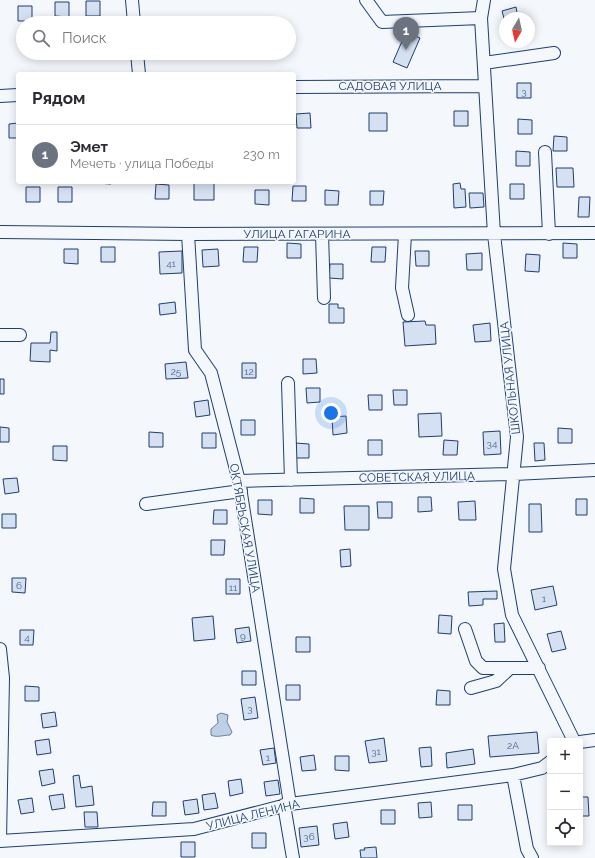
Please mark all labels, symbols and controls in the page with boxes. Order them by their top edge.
north arrow [499,12,535,48]
search box [16,16,296,60]
pin: 1 [393,17,419,50]
icon: search [30,27,52,49]
text: Поиск [62,29,107,47]
street label: САДОВАЯ УЛИЦА [339,79,442,93]
house number: 3 [521,86,527,97]
text: Рядом [32,88,85,108]
text: Эмет [70,138,108,156]
text: 1 [42,147,48,162]
text: 230 m [243,147,280,162]
text: Мечеть · улица Победы [70,156,214,171]
street label: УЛИЦА ГАГАРИНА [244,227,351,241]
house number: 41 [166,258,177,269]
street label: ШКОЛЬНАЯ УЛИЦА [497,321,523,435]
house number: 25 [171,366,182,377]
house number: 12 [244,366,254,377]
your location [321,403,341,423]
house number: 34 [487,438,498,449]
street label: ОКТЯБРЬСКАЯ УЛИЦА [227,462,263,594]
street label: СОВЕТСКАЯ УЛИЦА [359,469,475,485]
house number: 6 [16,580,22,591]
house number: 11 [229,582,238,593]
house number: 1 [542,593,547,604]
house number: 9 [240,630,246,641]
house number: 4 [24,632,30,643]
house number: 3 [247,703,253,714]
map controls [547,738,583,846]
button: + [547,738,583,774]
house number: 2А [507,740,519,751]
house number: 31 [371,746,382,757]
house number: 1 [266,752,271,763]
button: − [547,774,583,810]
street label: УЛИЦА ЛЕНИНА [205,797,301,833]
button: locate [547,810,583,846]
house number: 36 [303,831,315,842]

